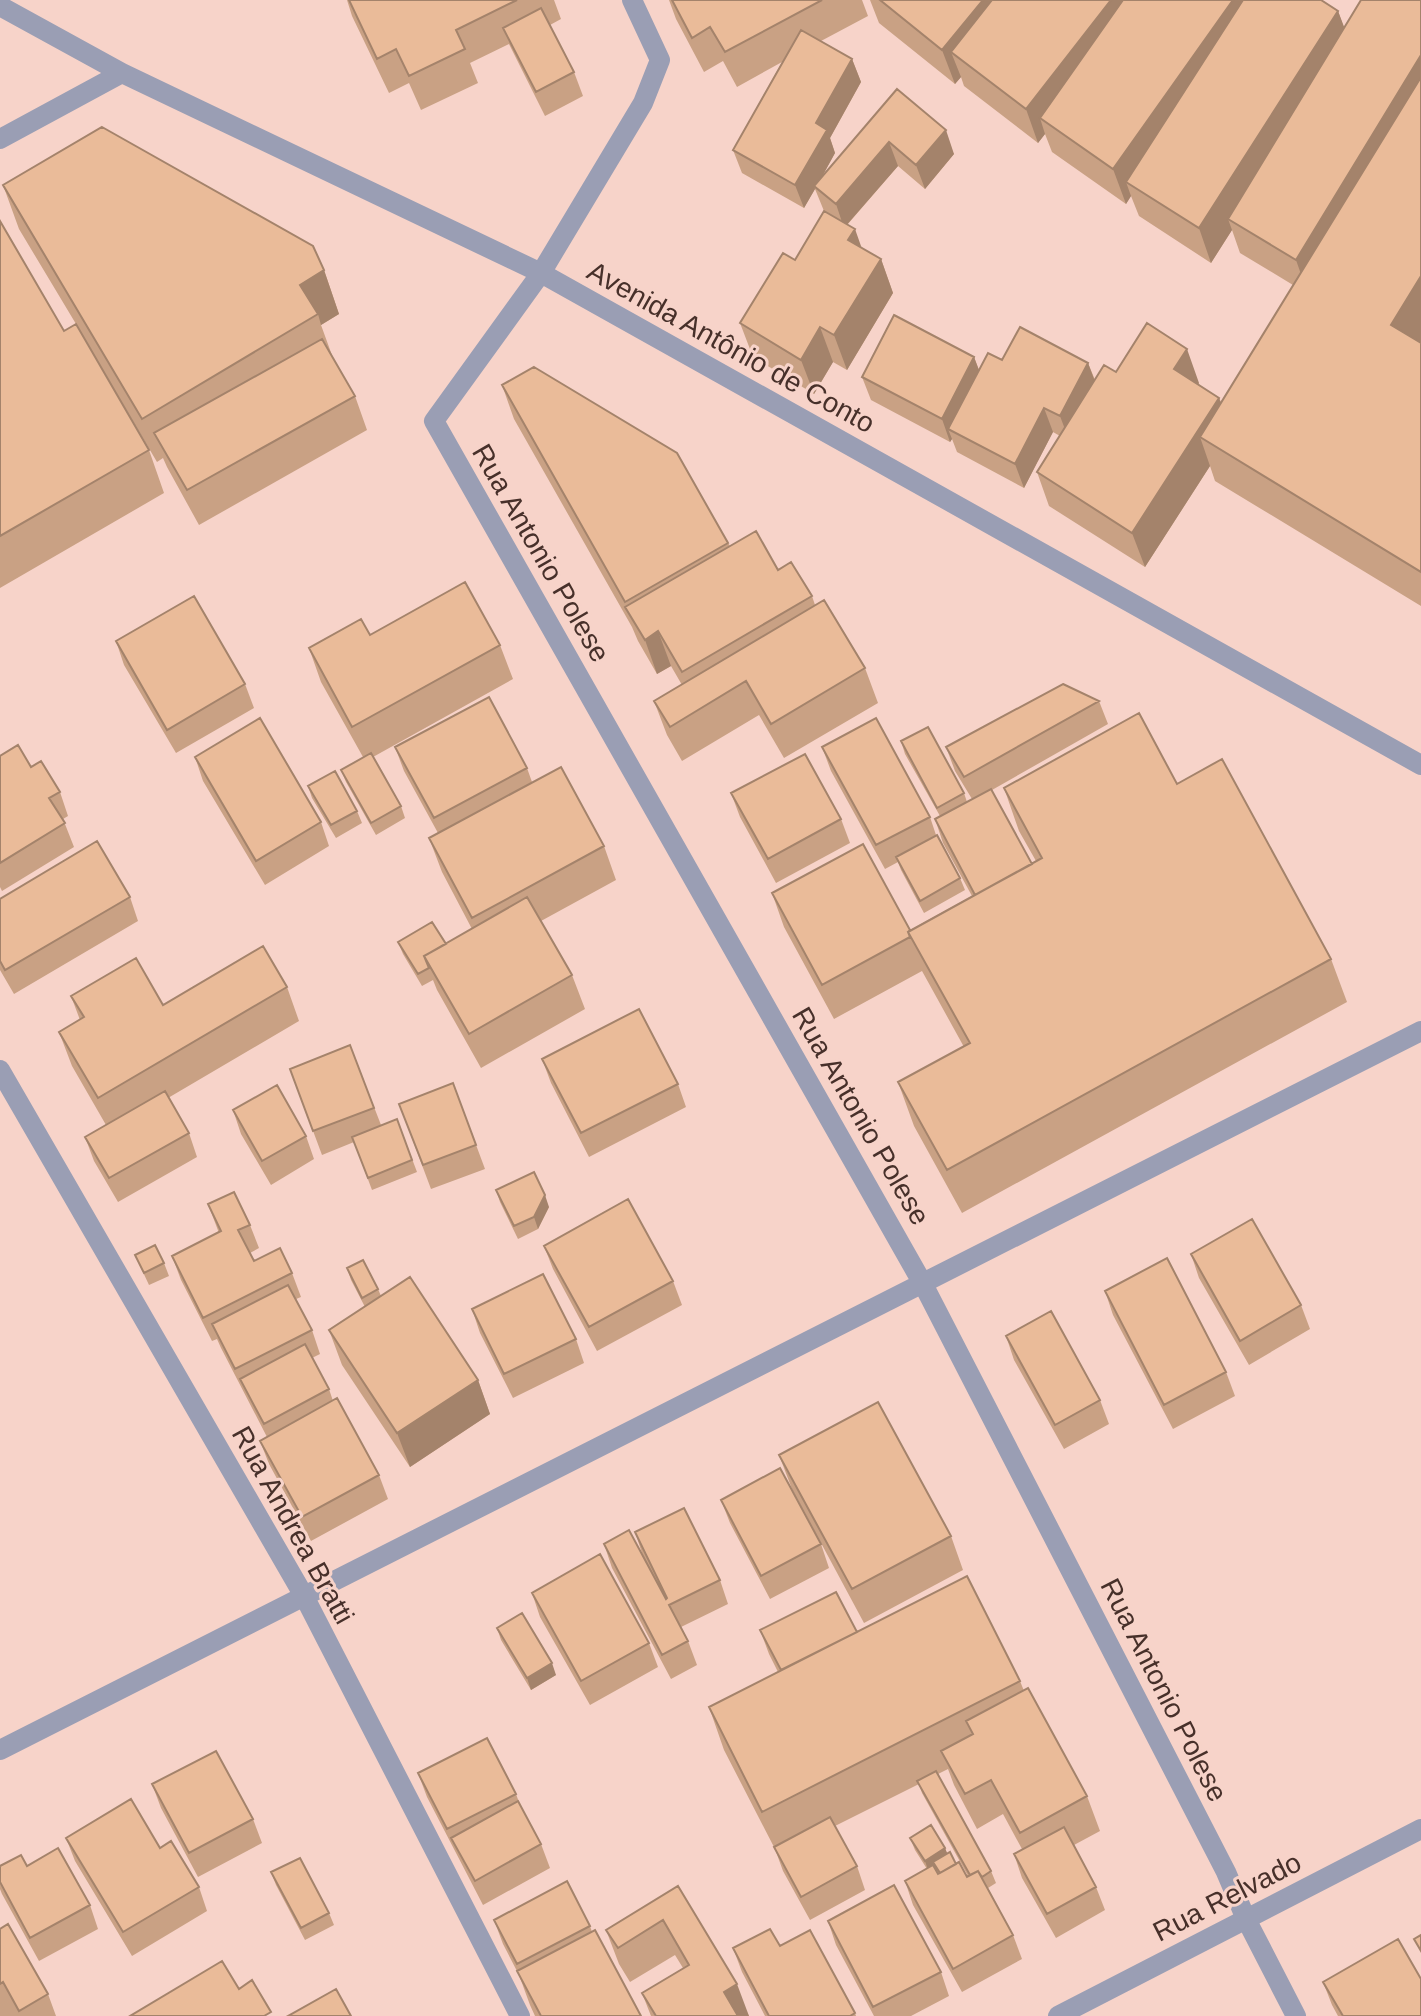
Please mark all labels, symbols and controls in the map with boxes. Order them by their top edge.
street label: Avenida Antônio de Conto [582,255,880,439]
street label: Rua Antonio Polese [466,439,616,667]
street label: Rua Antonio Polese [786,1002,936,1230]
street label: Rua Andrea Bratti [226,1421,360,1629]
street label: Rua Antonio Polese [1094,1573,1234,1807]
street label: Rua Relvado [1148,1846,1306,1948]

